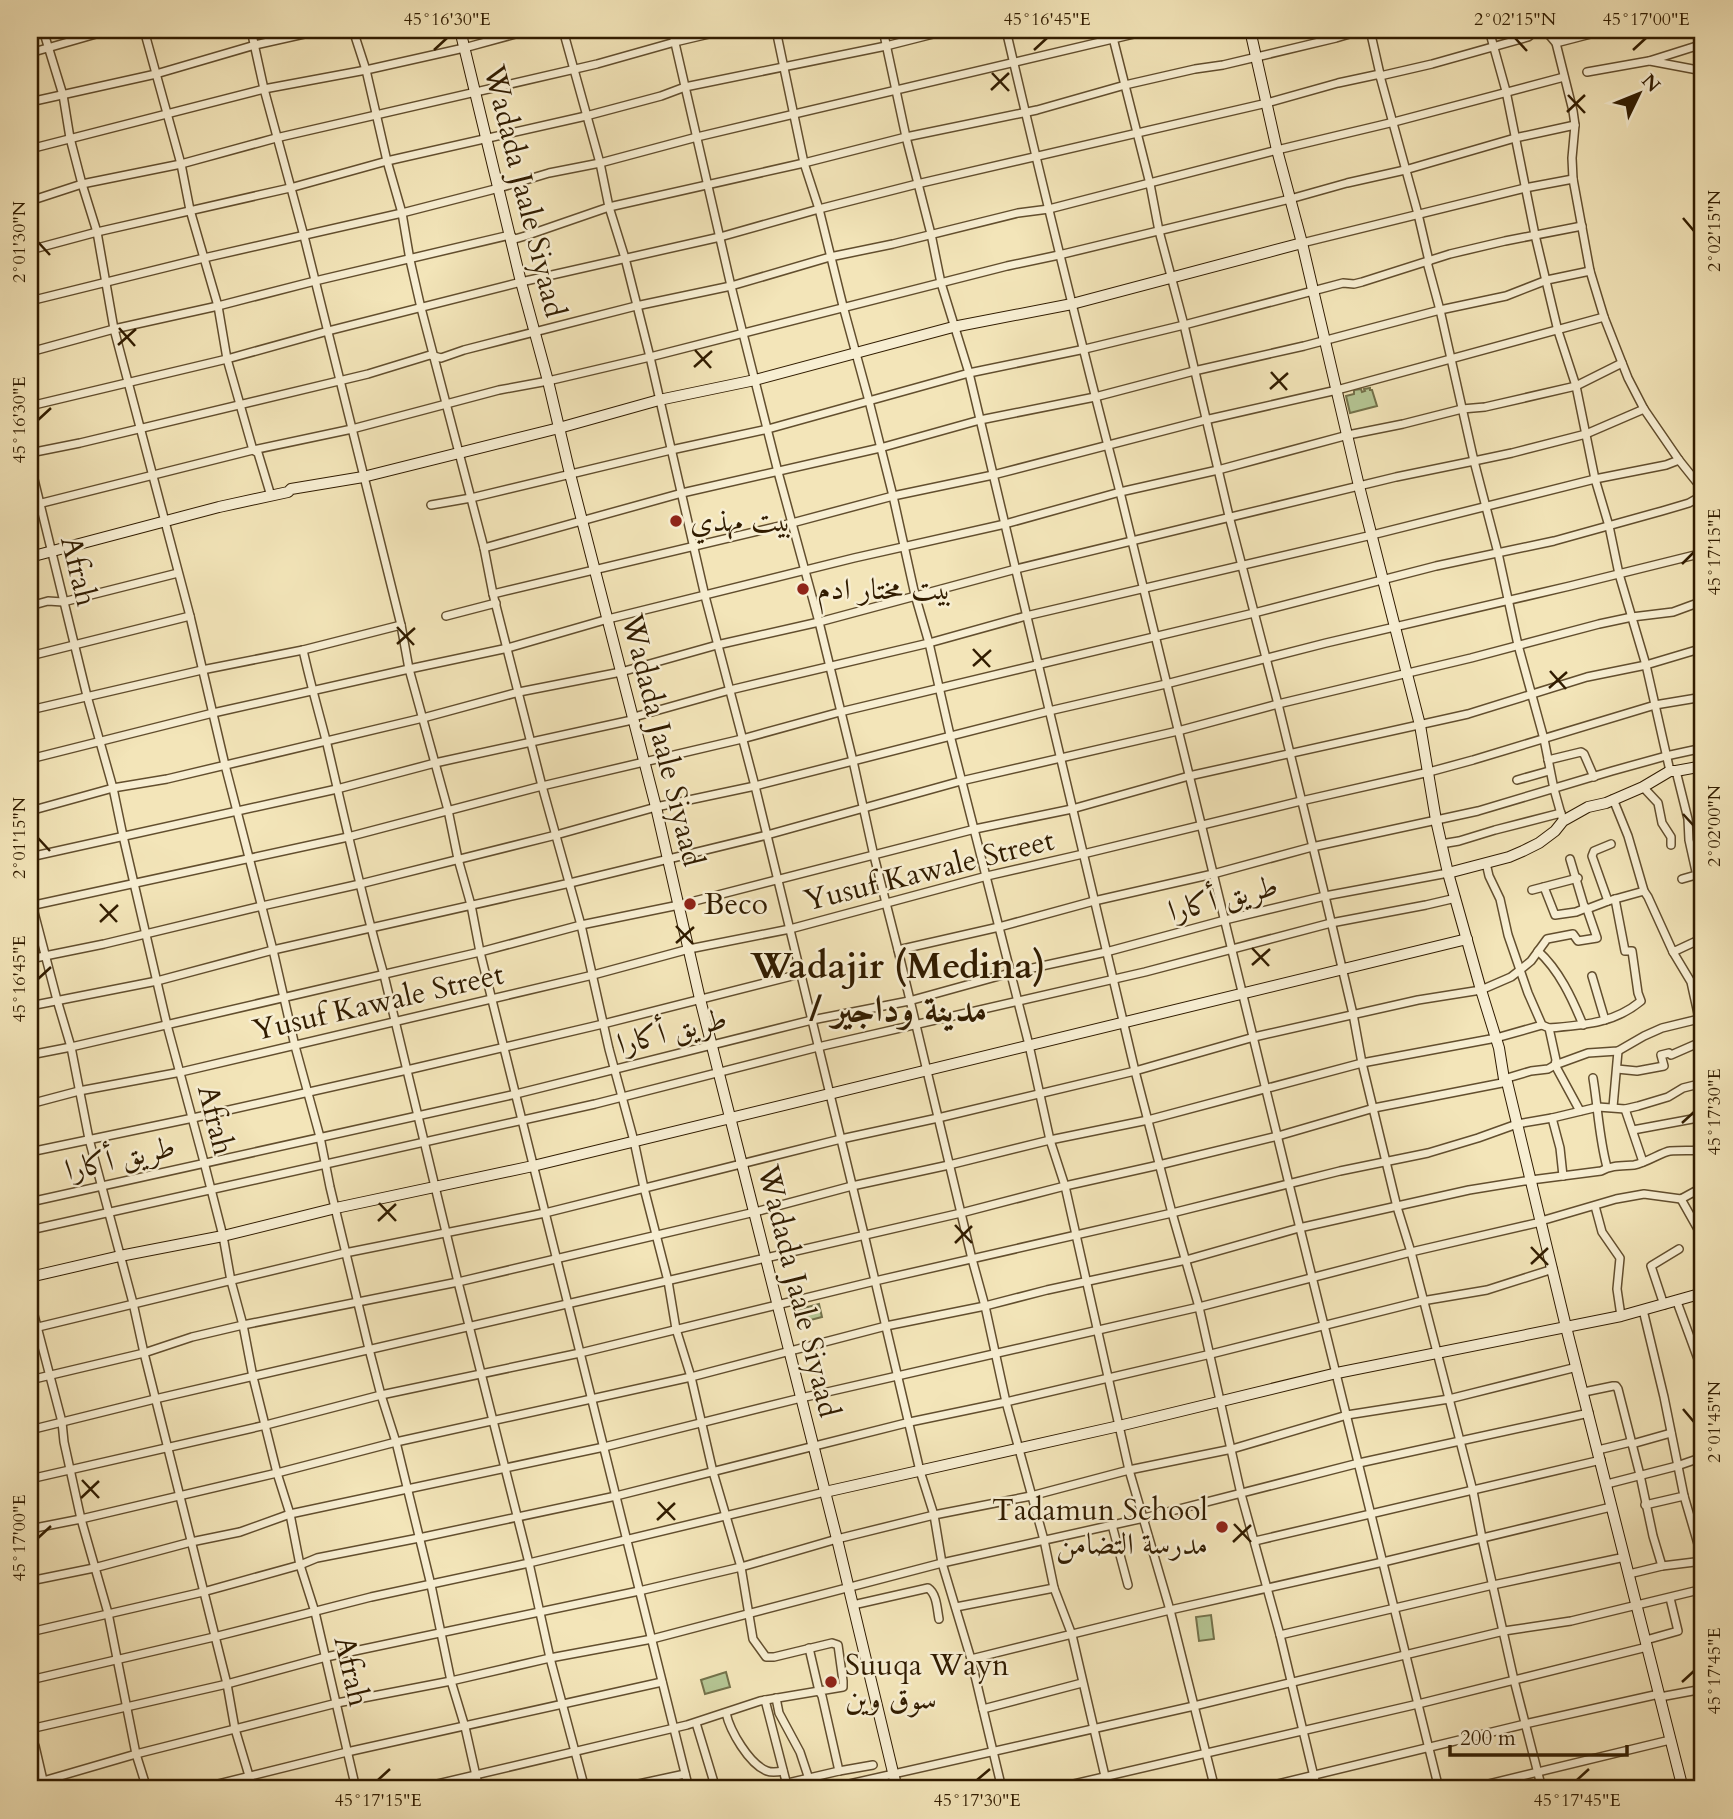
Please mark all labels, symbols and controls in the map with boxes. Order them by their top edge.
text: 45°16'30"E [403,7,491,32]
text: 45°16'45"E [1003,7,1091,32]
text: 2°02'15"N [1474,7,1557,32]
text: 45°17'00"E [1602,7,1690,32]
street label: Wadada Jaale Siyaad [473,60,576,322]
north arrow [1604,60,1674,130]
text: N [1636,68,1666,98]
text: 2°02'15"N [1702,189,1727,272]
text: 2°01'30"N [7,200,32,283]
text: 45°16'30"E [7,376,32,464]
place label: بيت مهذي [690,501,792,545]
text: 45°17'15"E [1702,508,1727,596]
marker: بيت مهذي [668,513,684,529]
street label: Afrah [50,532,107,611]
place label: بيت مختار ادم [817,569,952,615]
marker: بيت مختار ادم [795,581,811,597]
street label: Wadada Jaale Siyaad [611,609,714,871]
text: 2°02'00"N [1702,784,1727,867]
text: 2°01'15"N [7,796,32,879]
street label: Yusuf Kawale Street [800,819,1059,921]
street label: طريق أكارا [1164,864,1282,932]
place label: Beco [704,884,768,925]
marker: Beco [682,896,698,912]
text: 45°16'45"E [7,935,32,1023]
district label: Wadajir (Medina) / مدينة وداجير [750,941,1045,1034]
street label: Yusuf Kawale Street [249,954,508,1051]
street label: طريق أكارا [613,997,731,1065]
text: 45°17'30"E [1702,1068,1727,1156]
street label: Afrah [187,1081,244,1160]
street label: طريق أكارا [61,1125,179,1191]
street label: Wadada Jaale Siyaad [747,1160,850,1422]
text: 2°01'45"N [1702,1380,1727,1463]
place label: Tadamun School مدرسة التضامن [992,1490,1208,1565]
text: 45°17'00"E [7,1494,32,1582]
marker: Tadamun School مدرسة التضامن [1214,1519,1230,1535]
text: 45°17'45"E [1702,1627,1727,1715]
street label: Afrah [324,1632,380,1711]
place label: Suuqa Wayn سوق وين [845,1645,1009,1720]
marker: Suuqa Wayn سوق وين [823,1674,839,1690]
scale bar [1450,1714,1626,1758]
text: 200 m [1460,1724,1516,1753]
text: 45°17'15"E [334,1788,422,1813]
text: 45°17'30"E [933,1788,1021,1813]
text: 45°17'45"E [1533,1788,1621,1813]

